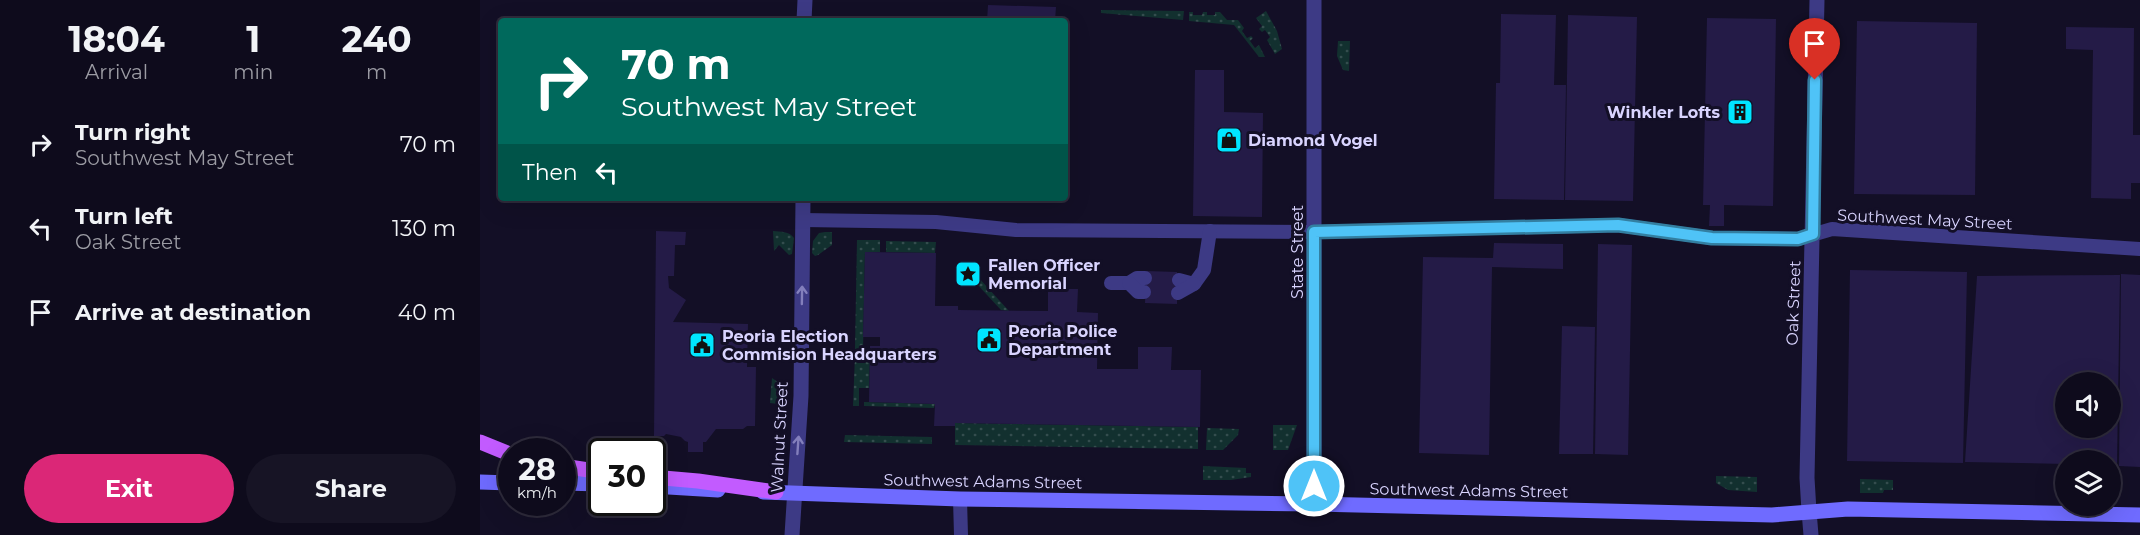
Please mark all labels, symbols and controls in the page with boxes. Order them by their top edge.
text: 18:04 [68,17,165,61]
text: 1 [246,17,260,61]
text: 240 [342,17,412,61]
pin [1789,18,1840,80]
icon: arrive [1798,27,1831,60]
text: 70 m [621,38,731,90]
icon: right [522,42,600,120]
text: Arrival [85,60,148,84]
text: min [233,60,273,84]
text: m [366,60,387,84]
text: Southwest May Street [621,90,917,123]
building icon: Winkler Lofts [1725,97,1755,127]
place label: Winkler Lofts [1607,103,1720,122]
text: Turn right [75,119,190,146]
shop icon: Diamond Vogel [1214,125,1244,155]
icon: right [24,128,57,161]
text: 70 m [400,131,456,158]
place label: Diamond Vogel [1248,131,1378,150]
text: Southwest May Street [75,146,294,170]
icon: left [590,156,623,189]
text: Then [522,159,578,186]
text: Turn left [75,203,173,230]
street label: State Street [1288,205,1307,299]
street label: Southwest May Street [1837,205,2014,234]
icon: left [24,212,57,245]
text: 130 m [392,215,456,242]
text: Oak Street [75,230,181,254]
place label: Fallen Officer Memorial [988,256,1100,293]
place icon: Fallen Officer Memorial [953,259,983,289]
street label: Oak Street [1783,260,1804,346]
one-way arrow [796,286,808,306]
icon: arrive [24,296,57,329]
text: Arrive at destination [75,299,311,326]
text: 40 m [398,299,456,326]
place label: Peoria Police Department [1008,322,1117,359]
public building icon: Peoria Police Department [974,325,1004,355]
place label: Peoria Election Commision Headquarters [722,327,937,364]
public building icon: Peoria Election Commision Headquarters [687,330,717,360]
map controls [2055,372,2121,516]
button: sound [2055,372,2121,438]
street label: Walnut Street [767,380,792,493]
one-way arrow [792,435,803,455]
speed limit sign: 30 [588,438,666,516]
button: layers [2055,450,2121,516]
text: 28 [518,451,556,488]
button: Exit [24,454,234,523]
button: Share [246,454,456,523]
position arrow [1282,454,1346,518]
street label: Southwest Adams Street [883,470,1083,493]
street label: Southwest Adams Street [1369,479,1569,502]
text: km/h [517,483,557,502]

